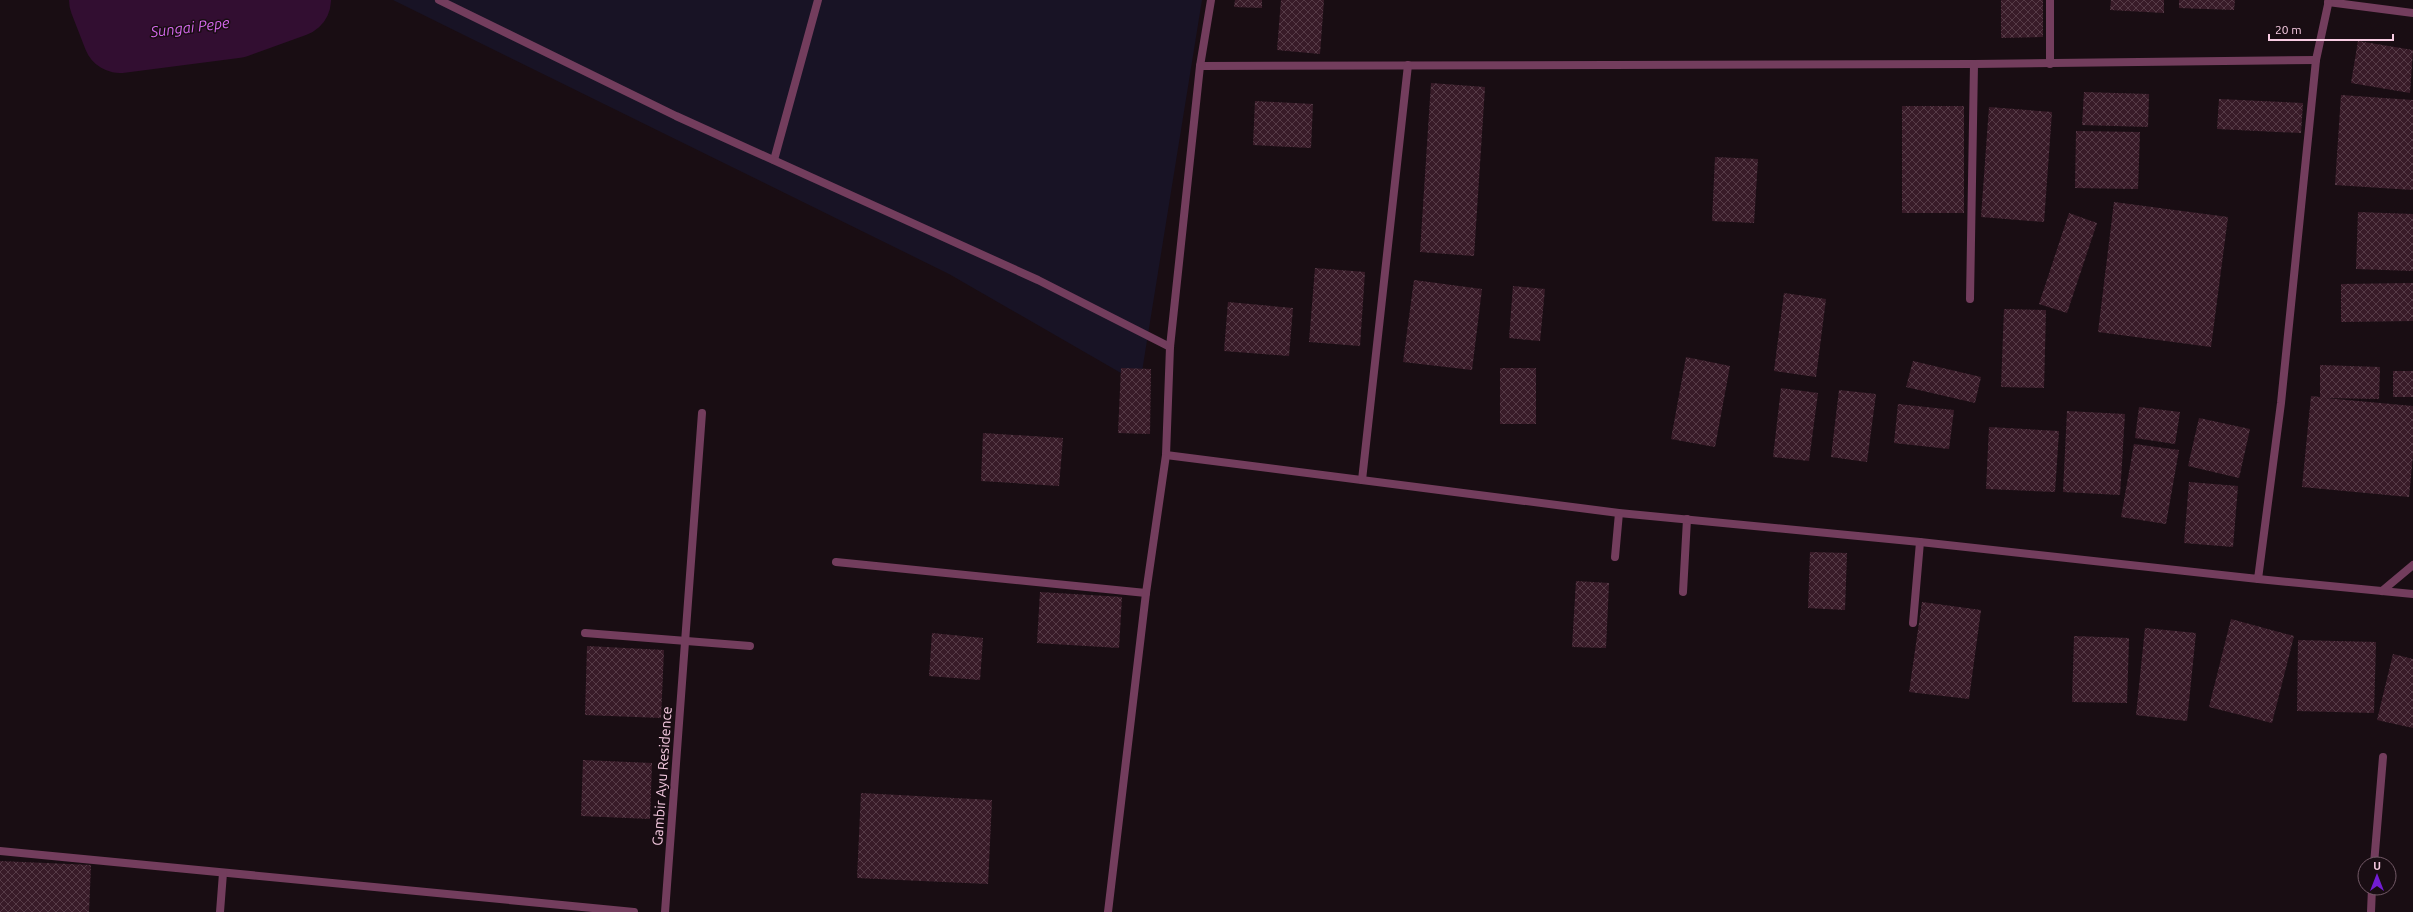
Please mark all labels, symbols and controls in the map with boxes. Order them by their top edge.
water label: Sungai Pepe [149,14,231,40]
scale bar [2269,16,2393,42]
text: 20 m [2275,23,2302,36]
street label: Gambir Ayu Residence [649,706,675,846]
north arrow [2357,856,2397,896]
text: U [2373,860,2381,872]

